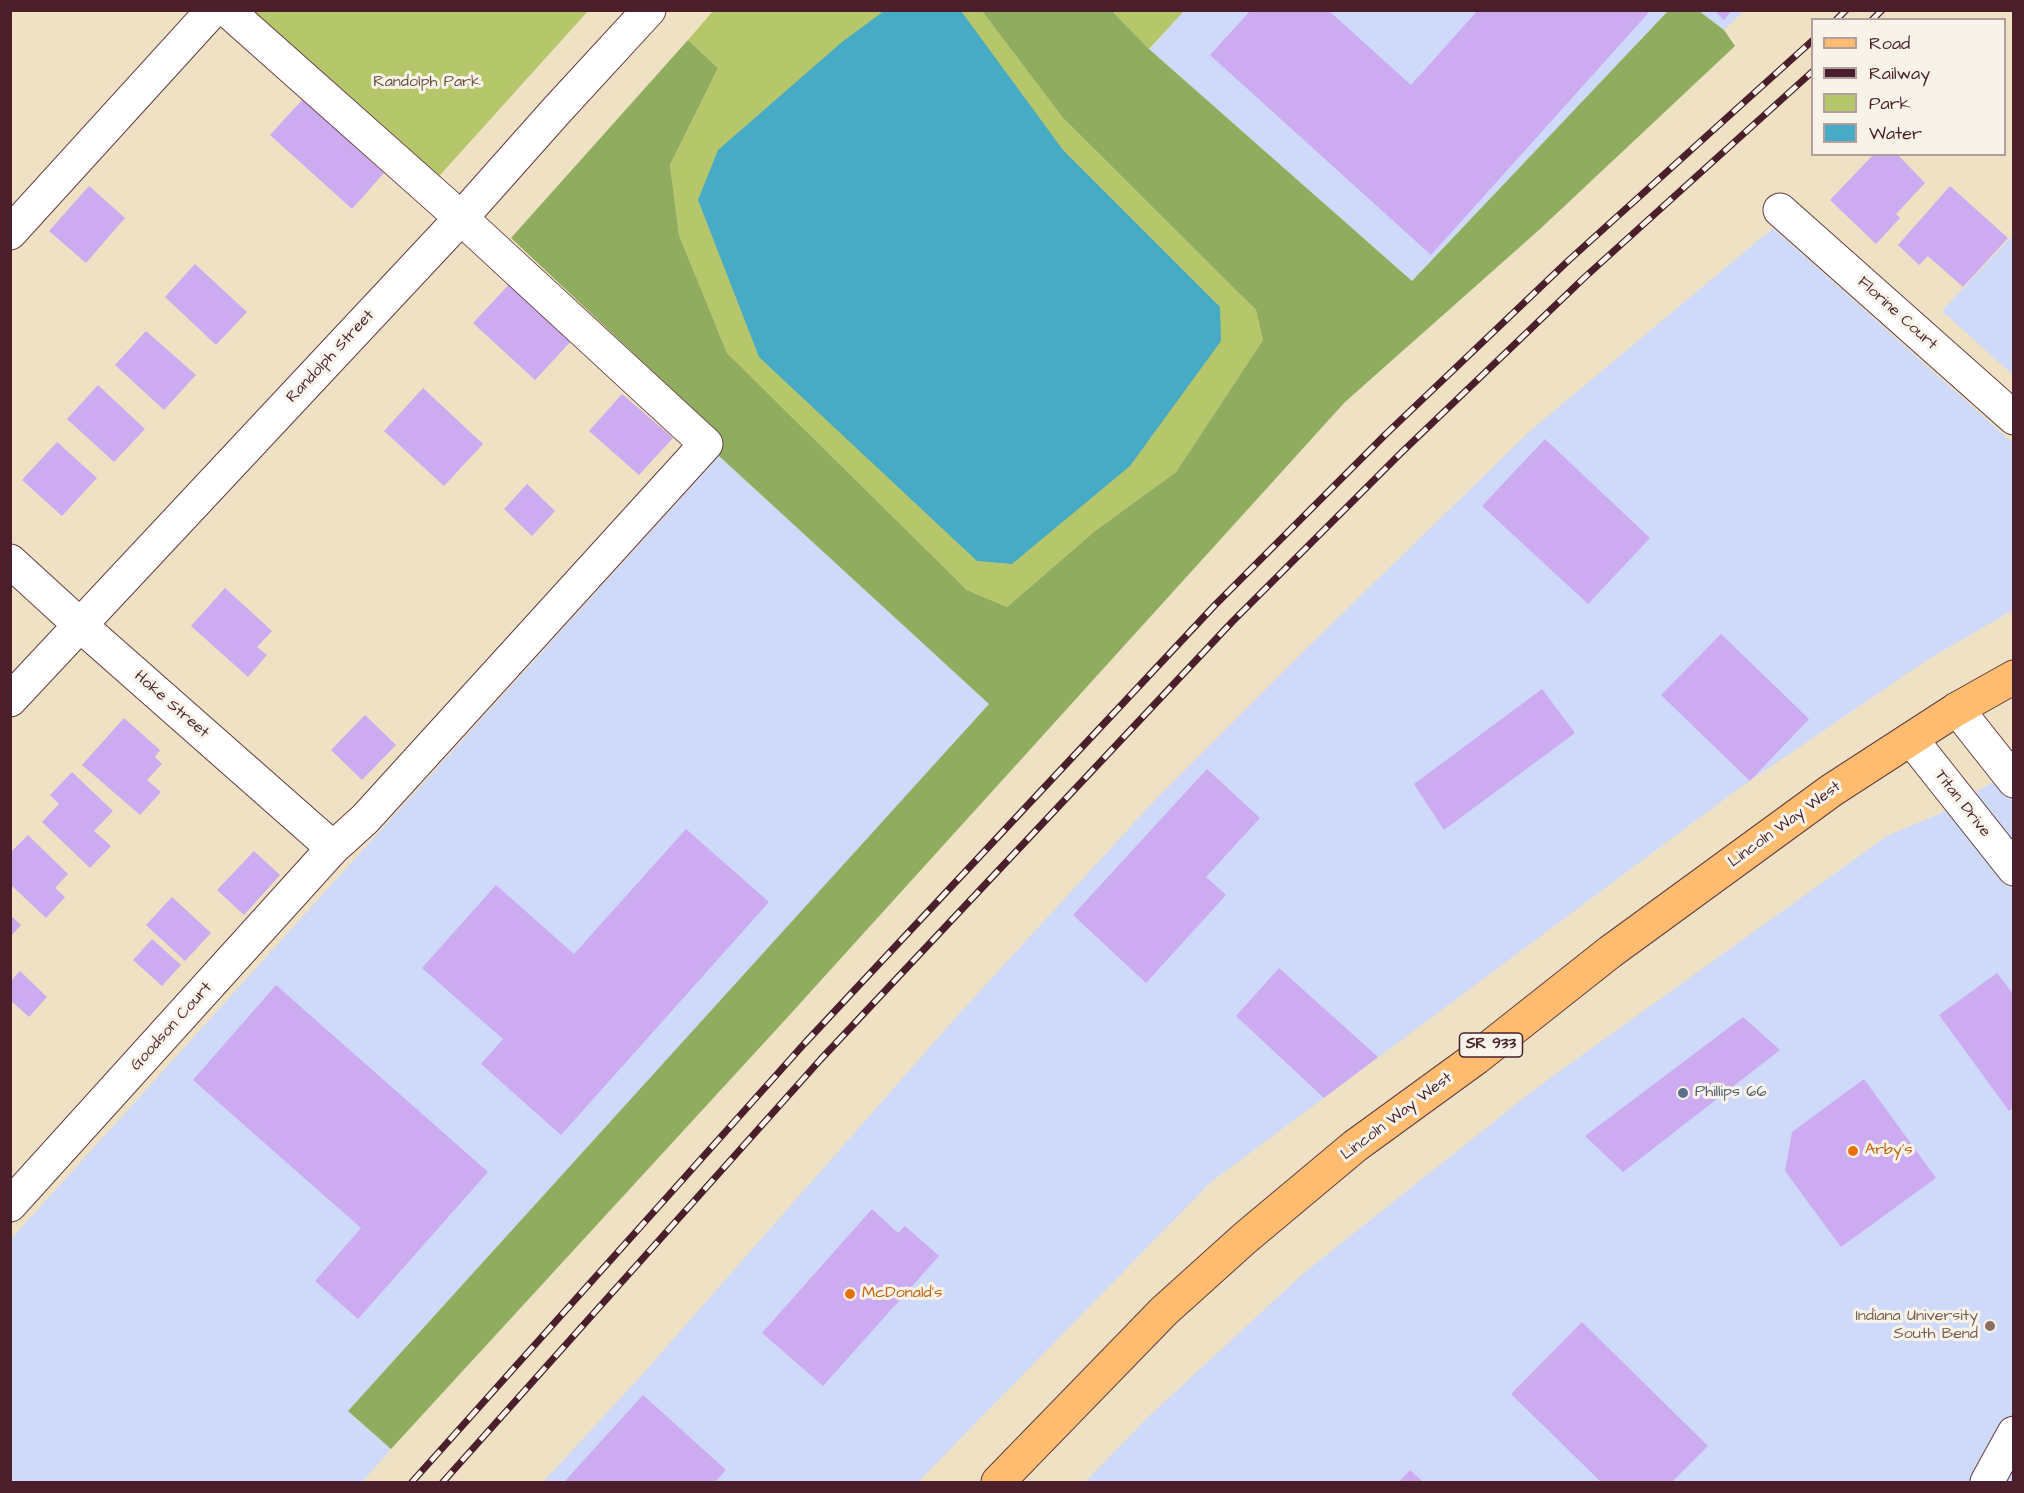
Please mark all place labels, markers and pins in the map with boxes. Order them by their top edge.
place label: Phillips 66 [1695,1083,1766,1103]
marker: Phillips 66 [1676,1086,1690,1100]
place label: Arby's [1865,1141,1912,1161]
marker: Arby's [1846,1144,1860,1158]
place label: McDonald's [862,1284,942,1304]
marker: McDonald's [843,1287,857,1301]
place label: Indiana University South Bend [1855,1307,1978,1345]
marker: Indiana University South Bend [1983,1319,1997,1333]

